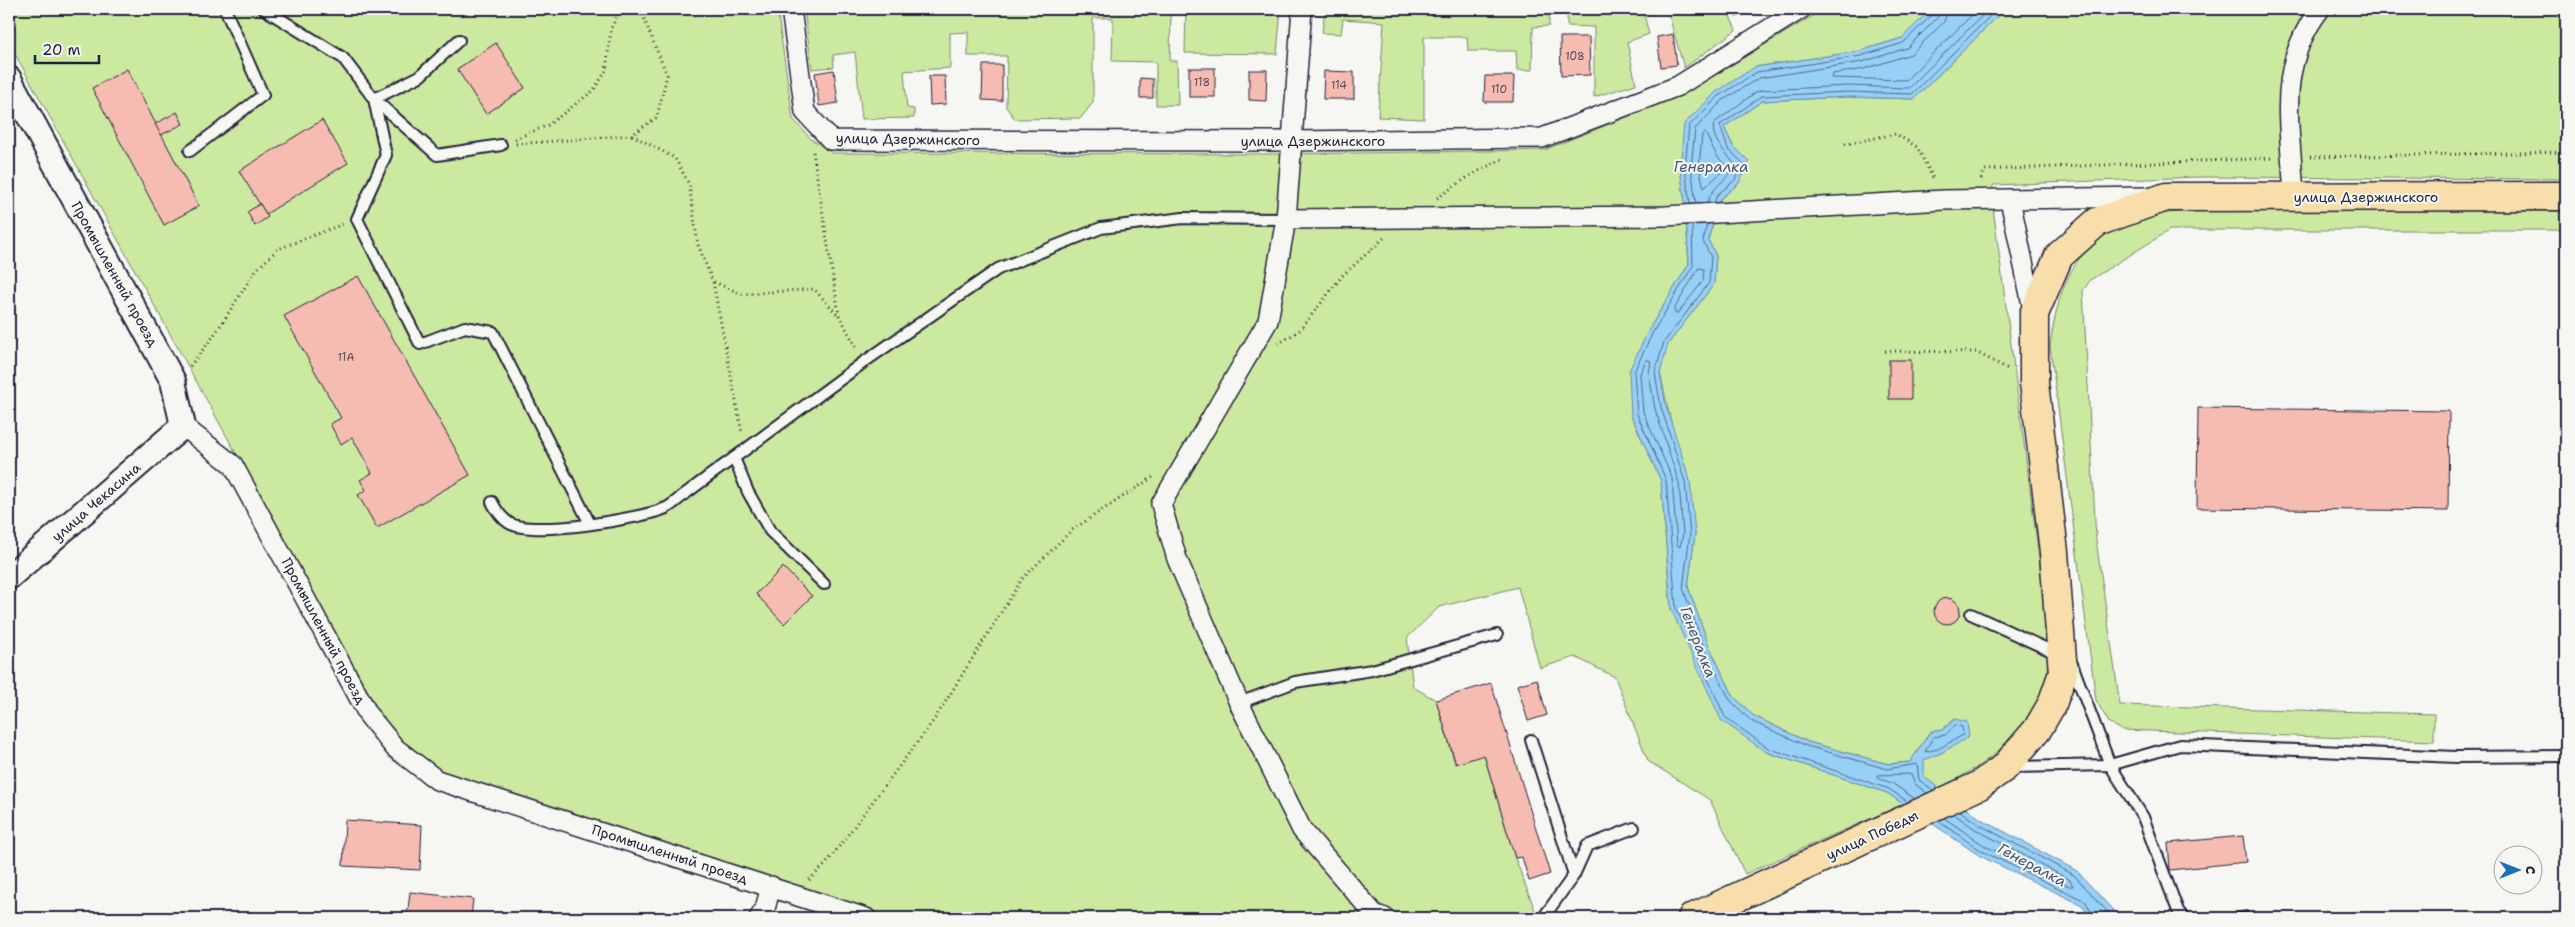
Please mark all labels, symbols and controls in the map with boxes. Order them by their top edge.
scale bar [35,32,99,64]
text: 20 m [42,40,81,60]
house number: 108 [1565,49,1585,64]
house number: 118 [1194,75,1210,90]
house number: 114 [1331,78,1347,93]
house number: 110 [1491,82,1507,97]
street label: улица Дзержинского [836,129,980,149]
street label: улица Дзержинского [1241,132,1385,150]
water label: Генералка [1674,157,1748,177]
street label: улица Дзержинского [2294,188,2438,206]
street label: Промышленный проезд [68,198,162,350]
house number: 11А [338,350,354,365]
street label: улица Чекасина [48,458,144,546]
street label: Промышленный проезд [278,555,370,707]
water label: Генералка [1675,603,1721,681]
street label: улица Победы [1823,806,1921,864]
street label: Промышленный проезд [590,820,751,888]
water label: Генералка [1994,839,2070,891]
north arrow [2492,844,2542,894]
text: С [2522,866,2540,874]

